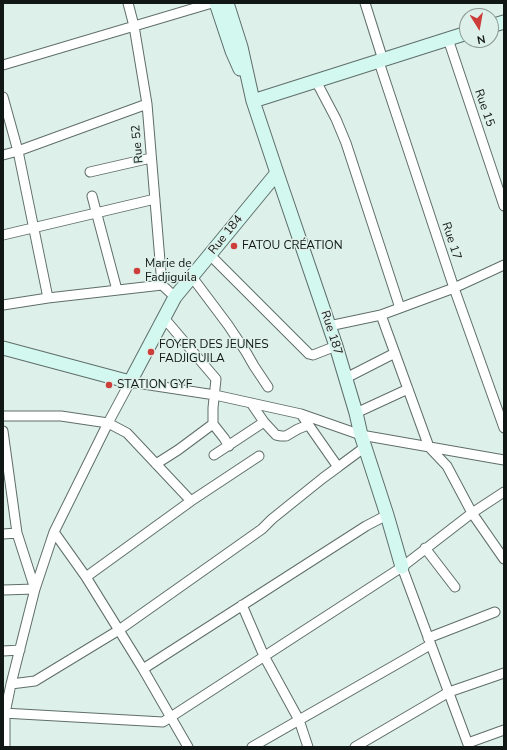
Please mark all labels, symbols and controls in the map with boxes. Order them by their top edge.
north arrow [459,8,499,48]
text: N [476,31,487,47]
street label: Rue 15 [471,87,497,129]
street label: Rue 52 [129,124,147,164]
street label: Rue 184 [206,213,246,257]
street label: Rue 17 [438,220,464,262]
place label: FATOU CRÉATION [242,239,343,253]
marker: FATOU CRÉATION [229,241,239,251]
place label: Marie de Fadjiguila [145,257,197,285]
marker: Marie de Fadjiguila [132,266,142,276]
street label: Rue 187 [317,309,345,357]
place label: FOYER DES JEUNES FADJIGUILA [159,338,269,366]
marker: FOYER DES JEUNES FADJIGUILA [146,347,156,357]
place label: STATION GYF [117,378,192,392]
marker: STATION GYF [104,380,114,390]

